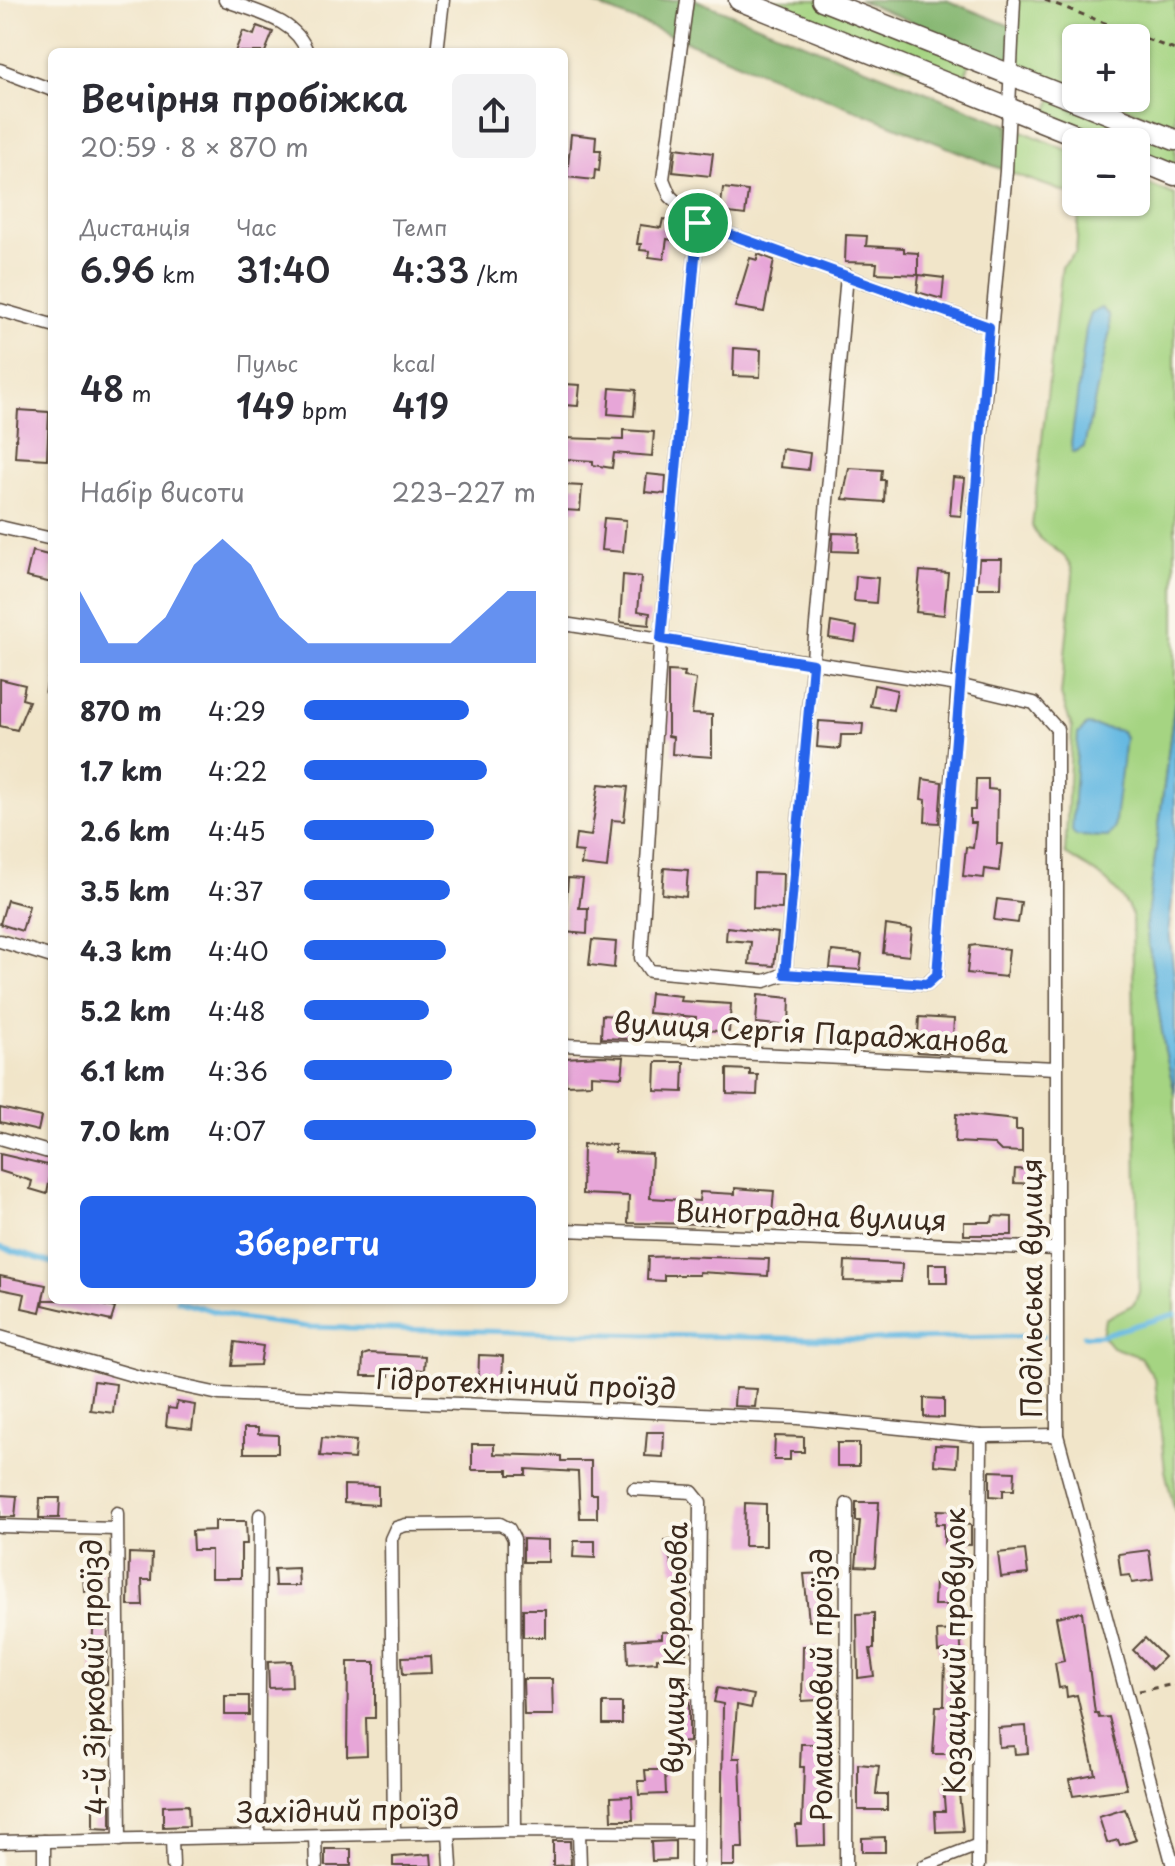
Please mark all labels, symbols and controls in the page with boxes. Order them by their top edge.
map controls [1062,24,1150,216]
button: + [1062,24,1150,112]
text: Вечірня пробіжка [80,70,407,124]
button: share [452,74,536,158]
text: 20:59 · 8 × 870 m [80,127,309,166]
button: − [1062,128,1150,216]
pin [664,189,732,257]
icon: arrive [676,201,720,245]
text: Дистанція [80,210,191,243]
text: Час [236,210,276,243]
text: Темп [392,210,448,243]
text: 6.96 [80,243,155,295]
text: 31:40 [236,243,330,295]
text: 4:33 [392,243,469,295]
text: km [155,257,195,290]
text: /km [469,257,519,290]
text: Пульс [236,346,298,379]
text: kcal [392,346,436,379]
text: 48 [80,362,124,414]
text: m [124,376,151,409]
text: 149 [236,379,295,431]
text: 419 [392,379,449,431]
text: bpm [295,393,348,426]
text: Набір висоти [80,472,245,511]
text: 223–227 m [392,472,536,511]
text: 870 m [80,691,162,730]
text: 4:29 [208,691,266,730]
text: 1.7 km [80,751,163,790]
text: 4:22 [208,751,268,790]
text: 2.6 km [80,811,170,850]
text: 4:45 [208,811,266,850]
text: 3.5 km [80,871,170,910]
text: 4:37 [208,871,263,910]
text: 4.3 km [80,931,172,970]
text: 4:40 [208,931,269,970]
text: 5.2 km [80,991,171,1030]
text: 4:48 [208,991,266,1030]
street label: вулиця Сергія Параджанова [613,1000,1010,1063]
text: 6.1 km [80,1051,165,1090]
text: 4:36 [208,1051,268,1090]
text: 7.0 km [80,1111,170,1150]
text: 4:07 [208,1111,266,1150]
street label: Подільська вулиця [1009,1158,1052,1418]
street label: Виноградна вулиця [675,1188,948,1241]
button: Зберегти [80,1196,536,1288]
street label: Гідротехнічний проїзд [375,1356,677,1409]
street label: Козацький провулок [932,1508,975,1794]
street label: вулиця Корольова [650,1521,697,1774]
street label: 4-й Зірковий проїзд [69,1539,116,1815]
street label: Ромашковий проїзд [799,1548,842,1822]
street label: Західний проїзд [236,1786,460,1833]

